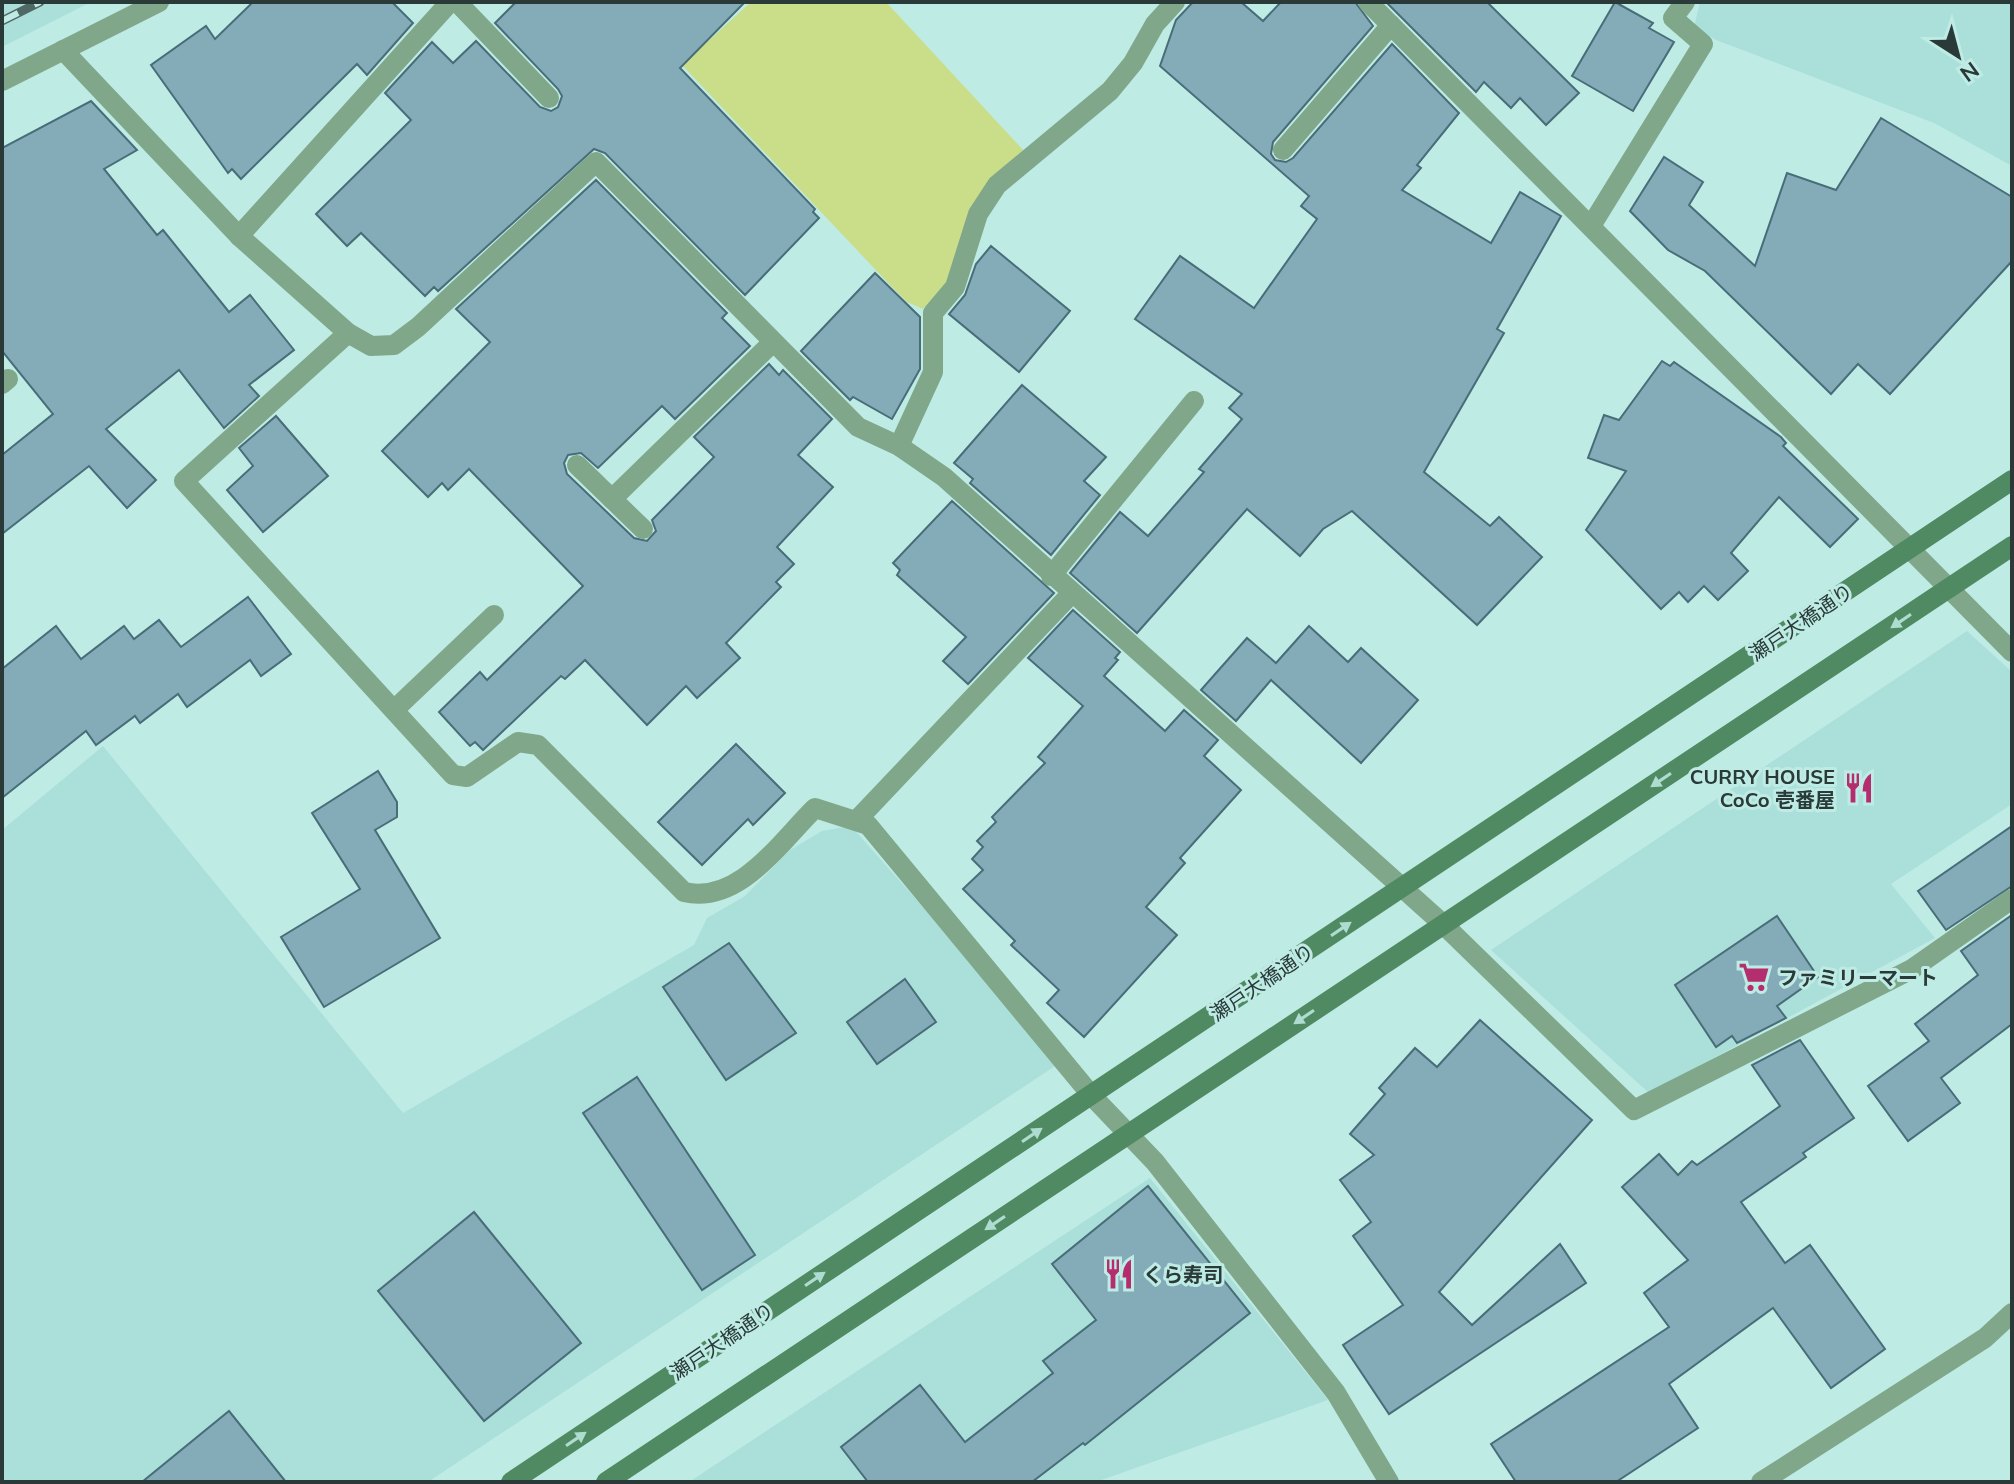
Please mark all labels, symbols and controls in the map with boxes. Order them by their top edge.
north arrow [1918,16,1998,96]
text: N [1955,56,1985,88]
street label: 瀬戸大橋通り [1744,578,1858,666]
one-way arrow [1890,613,1911,628]
place label: CURRY HOUSE CoCo 壱番屋 [1690,764,1835,812]
restaurant icon: CURRY HOUSE CoCo 壱番屋 [1842,771,1876,805]
one-way arrow [1650,773,1671,788]
one-way arrow [1331,921,1352,936]
street label: 瀬戸大橋通り [1205,938,1319,1026]
supermarket icon: ファミリーマート [1737,960,1771,994]
place label: ファミリーマート [1778,965,1938,990]
one-way arrow [1294,1010,1315,1025]
one-way arrow [1021,1128,1042,1143]
one-way arrow [984,1215,1005,1230]
restaurant icon: くら寿司 [1102,1257,1136,1291]
place label: くら寿司 [1143,1262,1223,1287]
one-way arrow [805,1272,826,1287]
street label: 瀬戸大橋通り [665,1297,779,1385]
one-way arrow [565,1432,586,1447]

